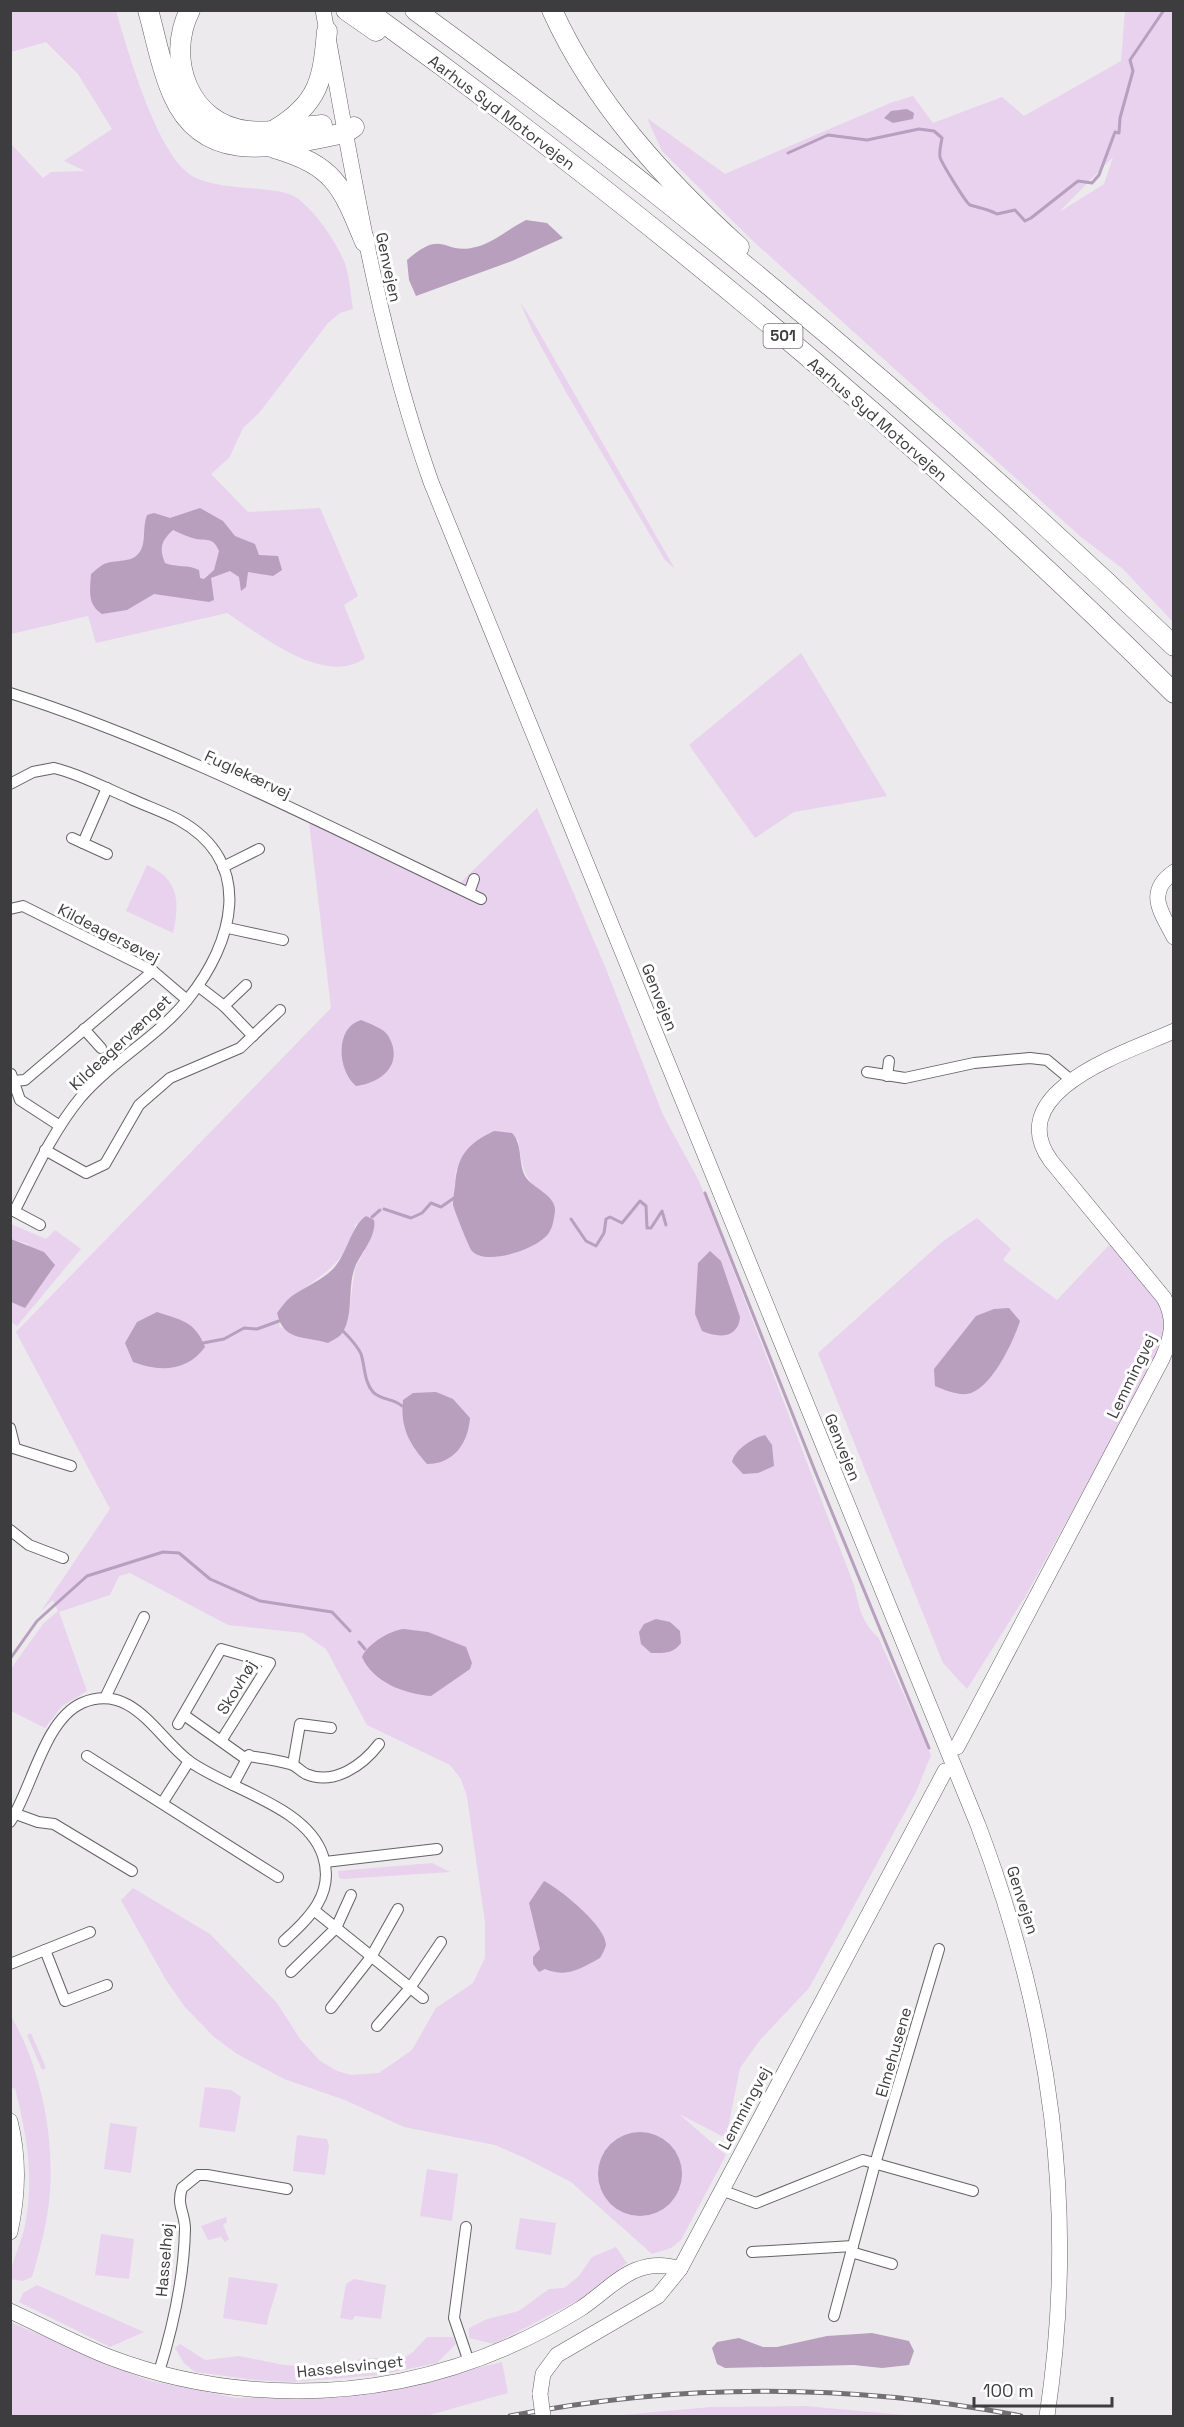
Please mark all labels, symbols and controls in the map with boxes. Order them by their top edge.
street label: Aarhus Syd Motorvejen [424,50,579,175]
street label: Genvejen [371,230,406,304]
road number: 501 [764,324,802,348]
street label: Aarhus Syd Motorvejen [803,353,952,486]
street label: Fuglekærvej [201,745,294,804]
street label: Kildeagersøvej [54,899,163,968]
street label: Genvejen [637,961,682,1034]
street label: Kildeagervænget [65,990,176,1095]
street label: Lemmingvej [1102,1331,1161,1422]
street label: Genvejen [820,1411,865,1484]
street label: Skovhøj [212,1656,261,1718]
street label: Genvejen [1002,1863,1043,1937]
street label: Elmehusene [871,2005,916,2100]
street label: Lemmingvej [714,2063,775,2154]
street label: Hasselhøj [151,2222,178,2298]
street label: Hasselsvinget [296,2350,404,2383]
scale bar [974,2370,1112,2408]
text: 100 m [983,2379,1034,2402]

